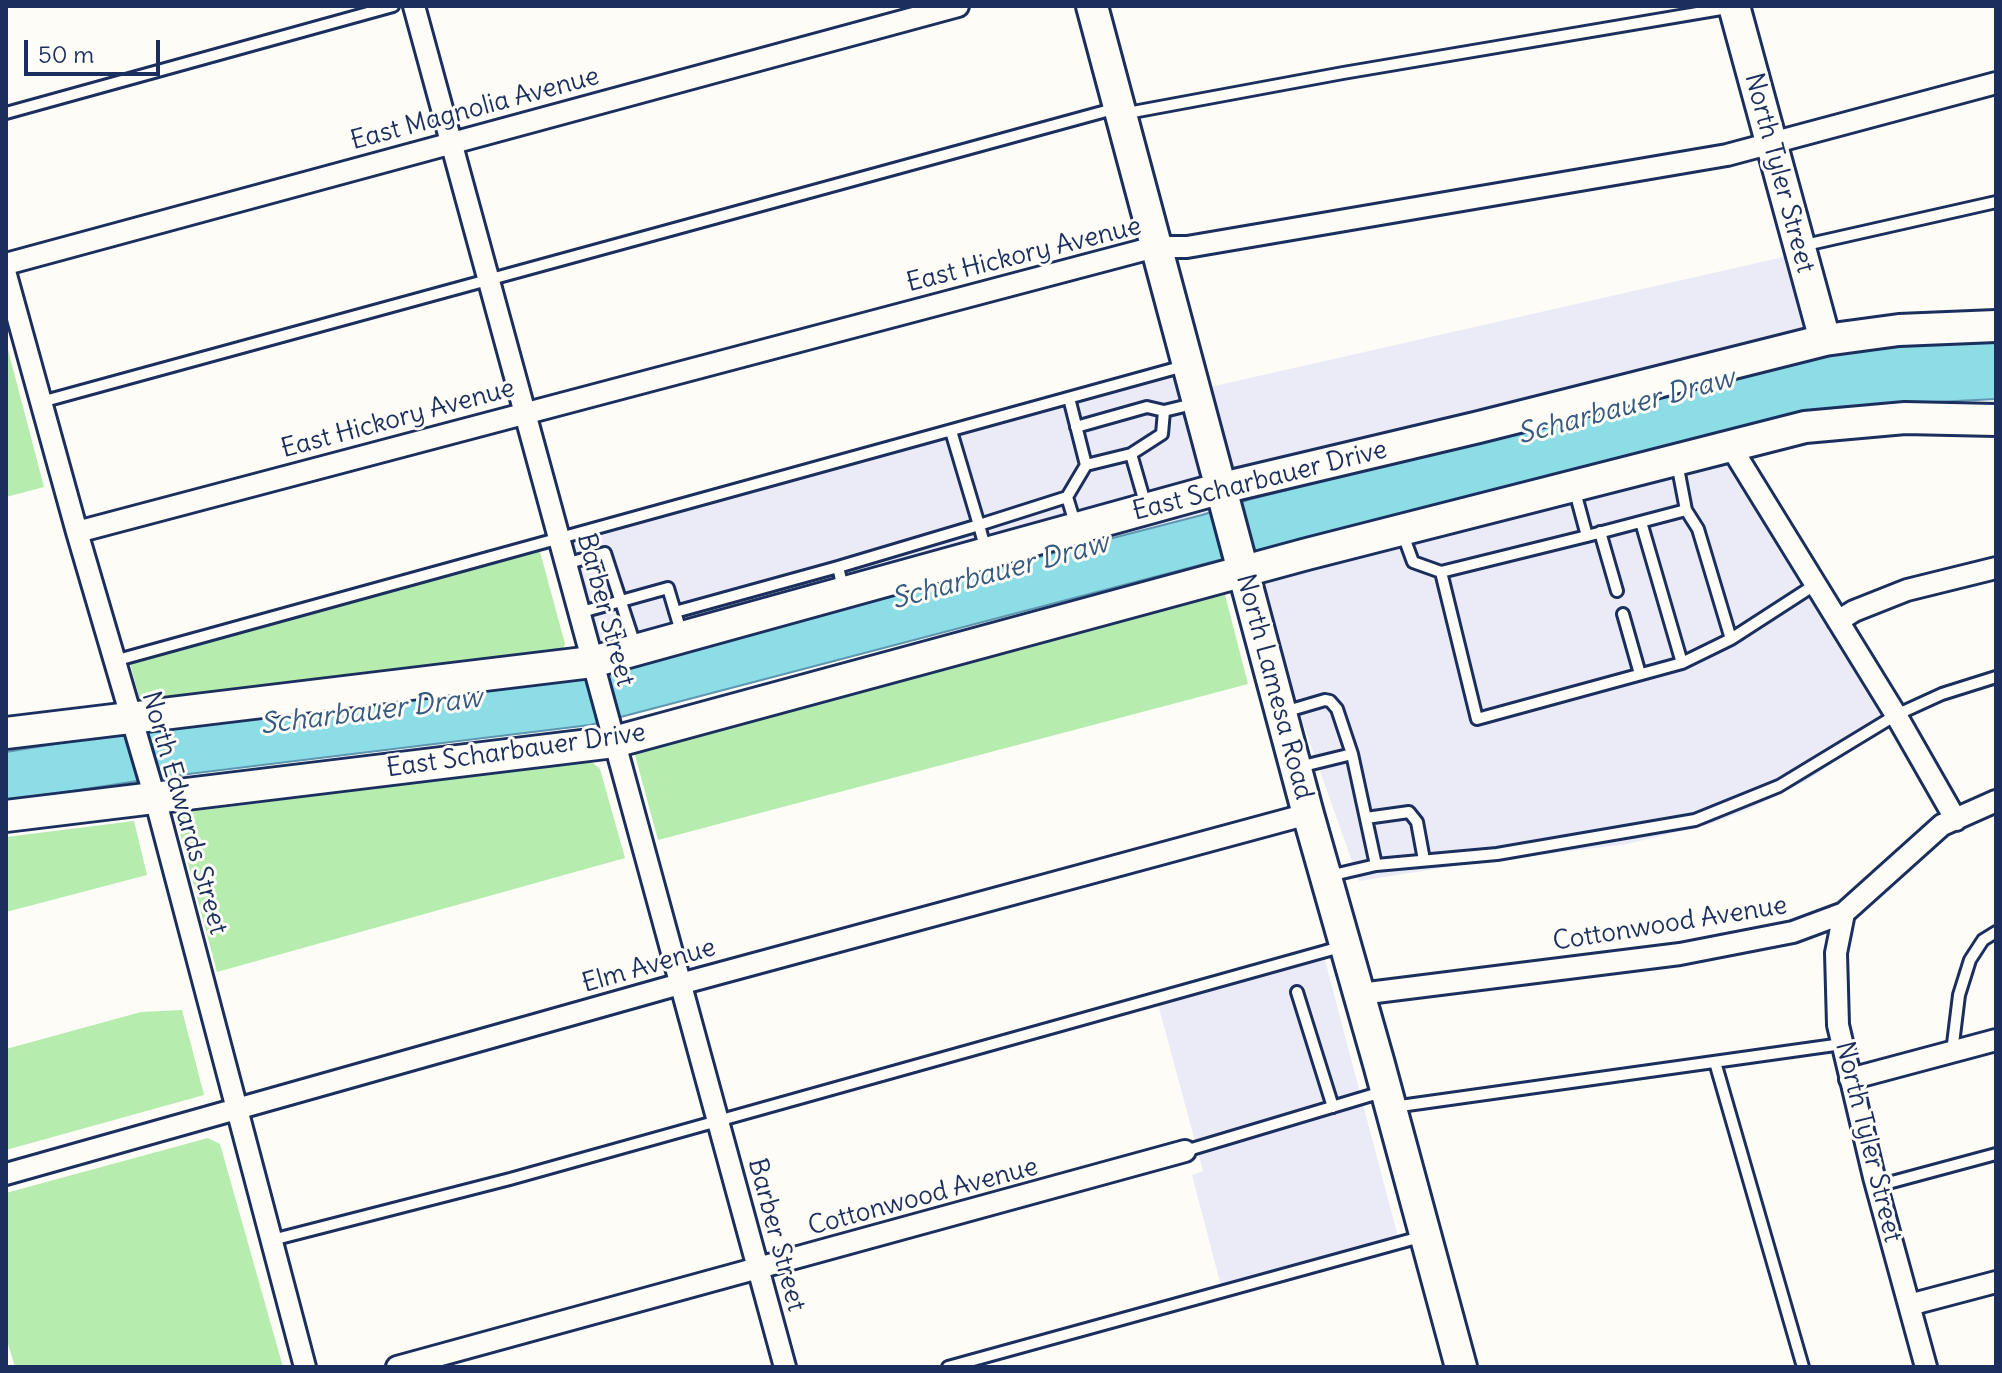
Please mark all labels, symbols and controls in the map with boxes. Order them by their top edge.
scale bar [28,24,164,74]
text: 50 m [38,39,94,69]
street label: East Magnolia Avenue [347,61,603,157]
street label: North Tyler Street [1737,70,1821,276]
street label: East Hickory Avenue [903,211,1145,299]
water label: Scharbauer Draw [1514,362,1738,452]
street label: East Hickory Avenue [278,373,518,465]
street label: East Scharbauer Drive [1130,434,1390,528]
water label: Scharbauer Draw [888,527,1112,617]
street label: Barber Street [570,530,640,690]
street label: North Lamesa Road [1229,571,1319,803]
water label: Scharbauer Draw [258,682,484,742]
street label: North Edwards Street [134,688,234,938]
street label: East Scharbauer Drive [385,717,647,785]
street label: Cottonwood Avenue [1551,890,1789,958]
street label: Elm Avenue [579,932,719,1000]
street label: North Tyler Street [1828,1039,1908,1245]
street label: Cottonwood Avenue [805,1151,1041,1243]
street label: Barber Street [741,1155,811,1315]

